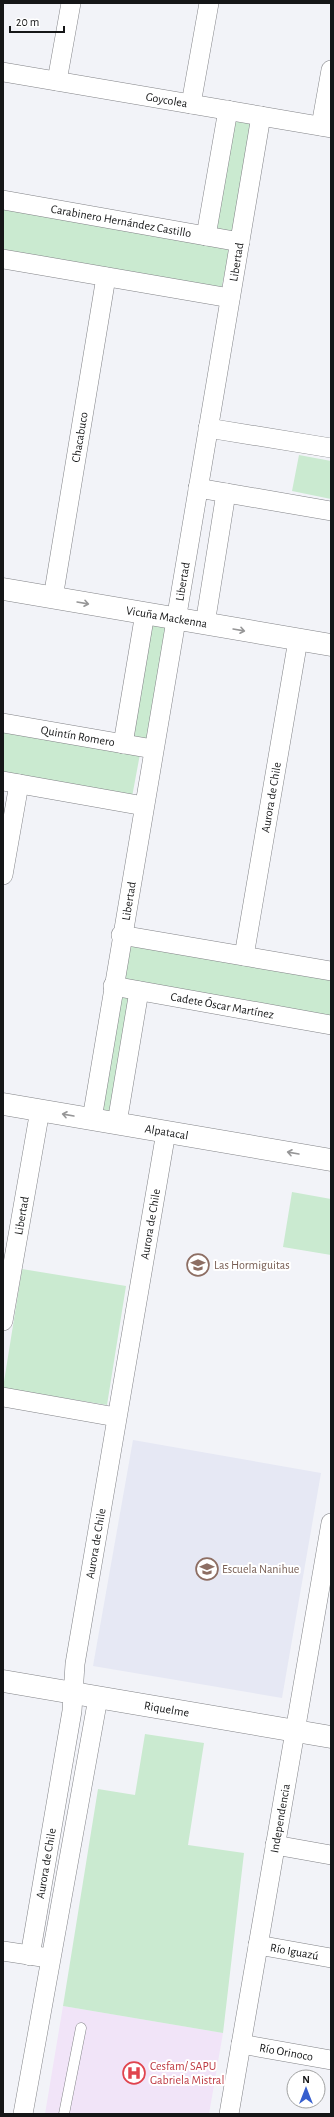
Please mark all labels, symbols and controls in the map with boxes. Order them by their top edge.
scale bar [10,8,64,34]
text: 20 m [16,16,39,28]
street label: Goycolea [145,90,189,109]
street label: Carabinero Hernández Castillo [50,203,192,239]
street label: Libertad [227,242,246,282]
street label: Chacabuco [69,411,90,463]
street label: Libertad [173,561,192,602]
one-way arrow [76,599,89,607]
street label: Vicuña Mackenna [125,604,209,630]
one-way arrow [232,626,245,634]
street label: Quintín Romero [40,724,116,748]
street label: Aurora de Chile [259,761,283,833]
street label: Libertad [120,881,138,921]
street label: Cadete Óscar Martínez [170,990,275,1021]
one-way arrow [62,1110,75,1118]
street label: Alpatacal [144,1122,189,1142]
one-way arrow [286,1149,299,1157]
street label: Aurora de Chile [138,1188,162,1260]
street label: Libertad [12,1195,31,1236]
school or university icon: Las Hormiguitas [185,1252,211,1278]
place label: Las Hormiguitas [214,1259,290,1271]
street label: Aurora de Chile [84,1507,108,1580]
school or university icon: Escuela Nanihue [194,1556,220,1582]
place label: Escuela Nanihue [222,1563,299,1575]
street label: Riquelme [143,1699,190,1719]
street label: Independencia [268,1782,292,1854]
street label: Aurora de Chile [34,1827,58,1900]
street label: Río Iguazú [269,1941,320,1962]
street label: Río Orinoco [258,2041,314,2063]
hospital icon: Cesfam/ SAPU Gabriela Mistral [121,2060,147,2086]
place label: Cesfam/ SAPU Gabriela Mistral [150,2060,224,2086]
north arrow [286,2069,326,2109]
text: N [302,2074,310,2085]

